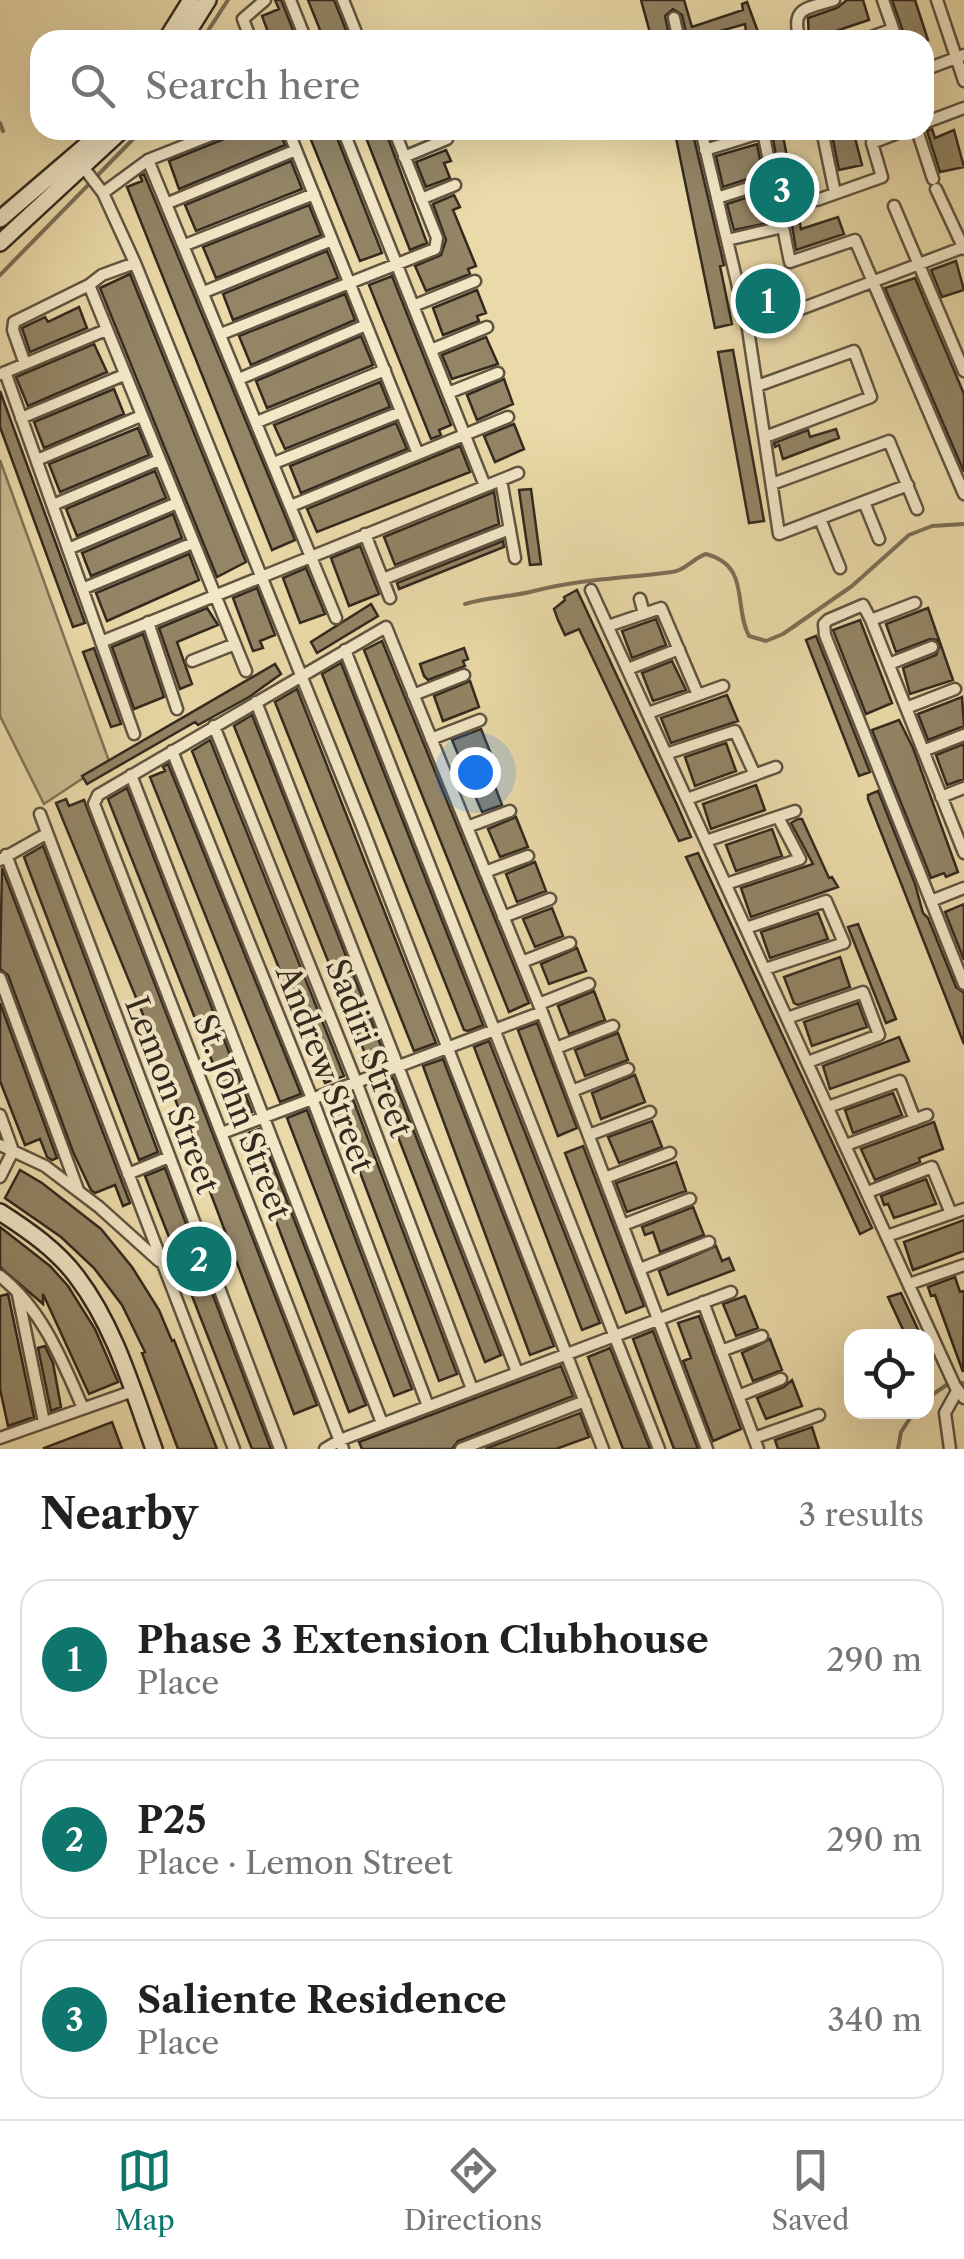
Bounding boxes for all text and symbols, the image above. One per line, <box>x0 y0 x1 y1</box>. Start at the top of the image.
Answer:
search box <box>30 30 934 140</box>
icon: search <box>65 58 120 113</box>
text: Search here <box>145 62 360 109</box>
pin: 3 <box>750 152 814 228</box>
pin: 1 <box>736 264 800 338</box>
your location <box>450 747 501 798</box>
street label: Sadiri Street <box>318 953 422 1143</box>
street label: Andrew Street <box>268 959 383 1178</box>
street label: Lemon Street <box>117 991 228 1199</box>
street label: St. John Street <box>185 1008 300 1226</box>
pin: 2 <box>166 1222 232 1296</box>
map controls <box>844 1329 934 1419</box>
button: locate <box>844 1329 934 1419</box>
text: Nearby <box>40 1488 198 1540</box>
text: 3 results <box>798 1495 924 1534</box>
text: Phase 3 Extension Clubhouse <box>137 1616 709 1663</box>
text: 1 <box>67 1640 82 1679</box>
text: 290 m <box>826 1640 922 1679</box>
text: Place <box>137 1663 219 1702</box>
text: P25 <box>137 1796 207 1843</box>
text: 2 <box>65 1820 84 1859</box>
text: 290 m <box>826 1820 922 1859</box>
text: Place · Lemon Street <box>137 1843 453 1882</box>
text: Saliente Residence <box>137 1976 507 2023</box>
text: 3 <box>65 2000 84 2039</box>
text: 340 m <box>827 2000 922 2039</box>
text: Place <box>137 2023 219 2062</box>
tab: Map <box>115 2143 175 2237</box>
tab: Directions <box>404 2143 542 2237</box>
tab: Saved <box>772 2143 849 2237</box>

